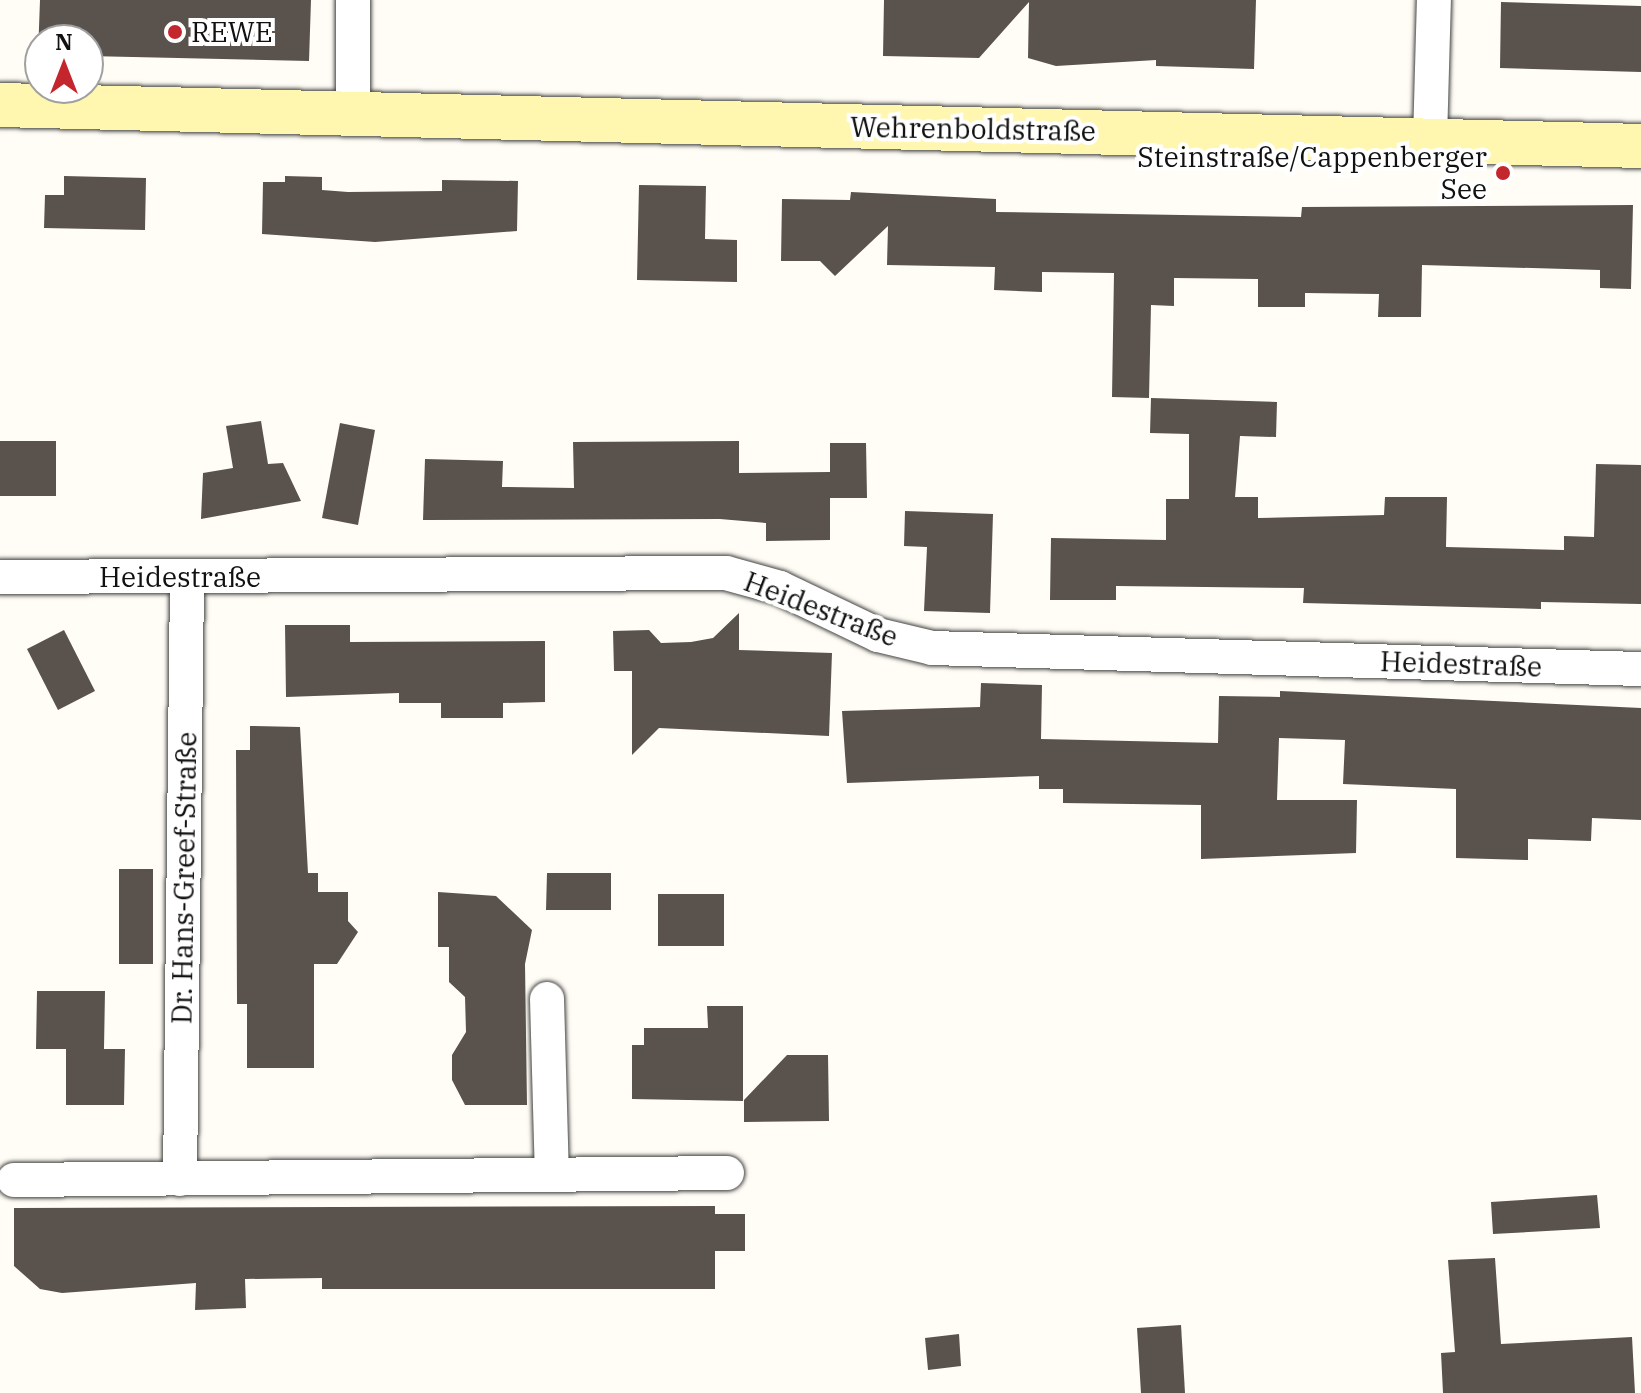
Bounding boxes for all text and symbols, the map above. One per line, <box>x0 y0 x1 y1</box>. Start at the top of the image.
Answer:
place label: REWE <box>191 15 273 49</box>
marker: REWE <box>166 23 184 41</box>
north arrow <box>24 24 104 104</box>
text: N <box>55 27 73 56</box>
street label: Wehrenboldstraße <box>850 110 1096 148</box>
place label: Steinstraße/Cappenberger See <box>1137 140 1487 206</box>
marker: Steinstraße/Cappenberger See <box>1494 164 1512 182</box>
street label: Heidestraße <box>99 560 261 594</box>
street label: Heidestraße <box>739 564 903 654</box>
street label: Heidestraße <box>1380 644 1542 684</box>
street label: Dr. Hans-Greef-Straße <box>165 731 203 1025</box>

